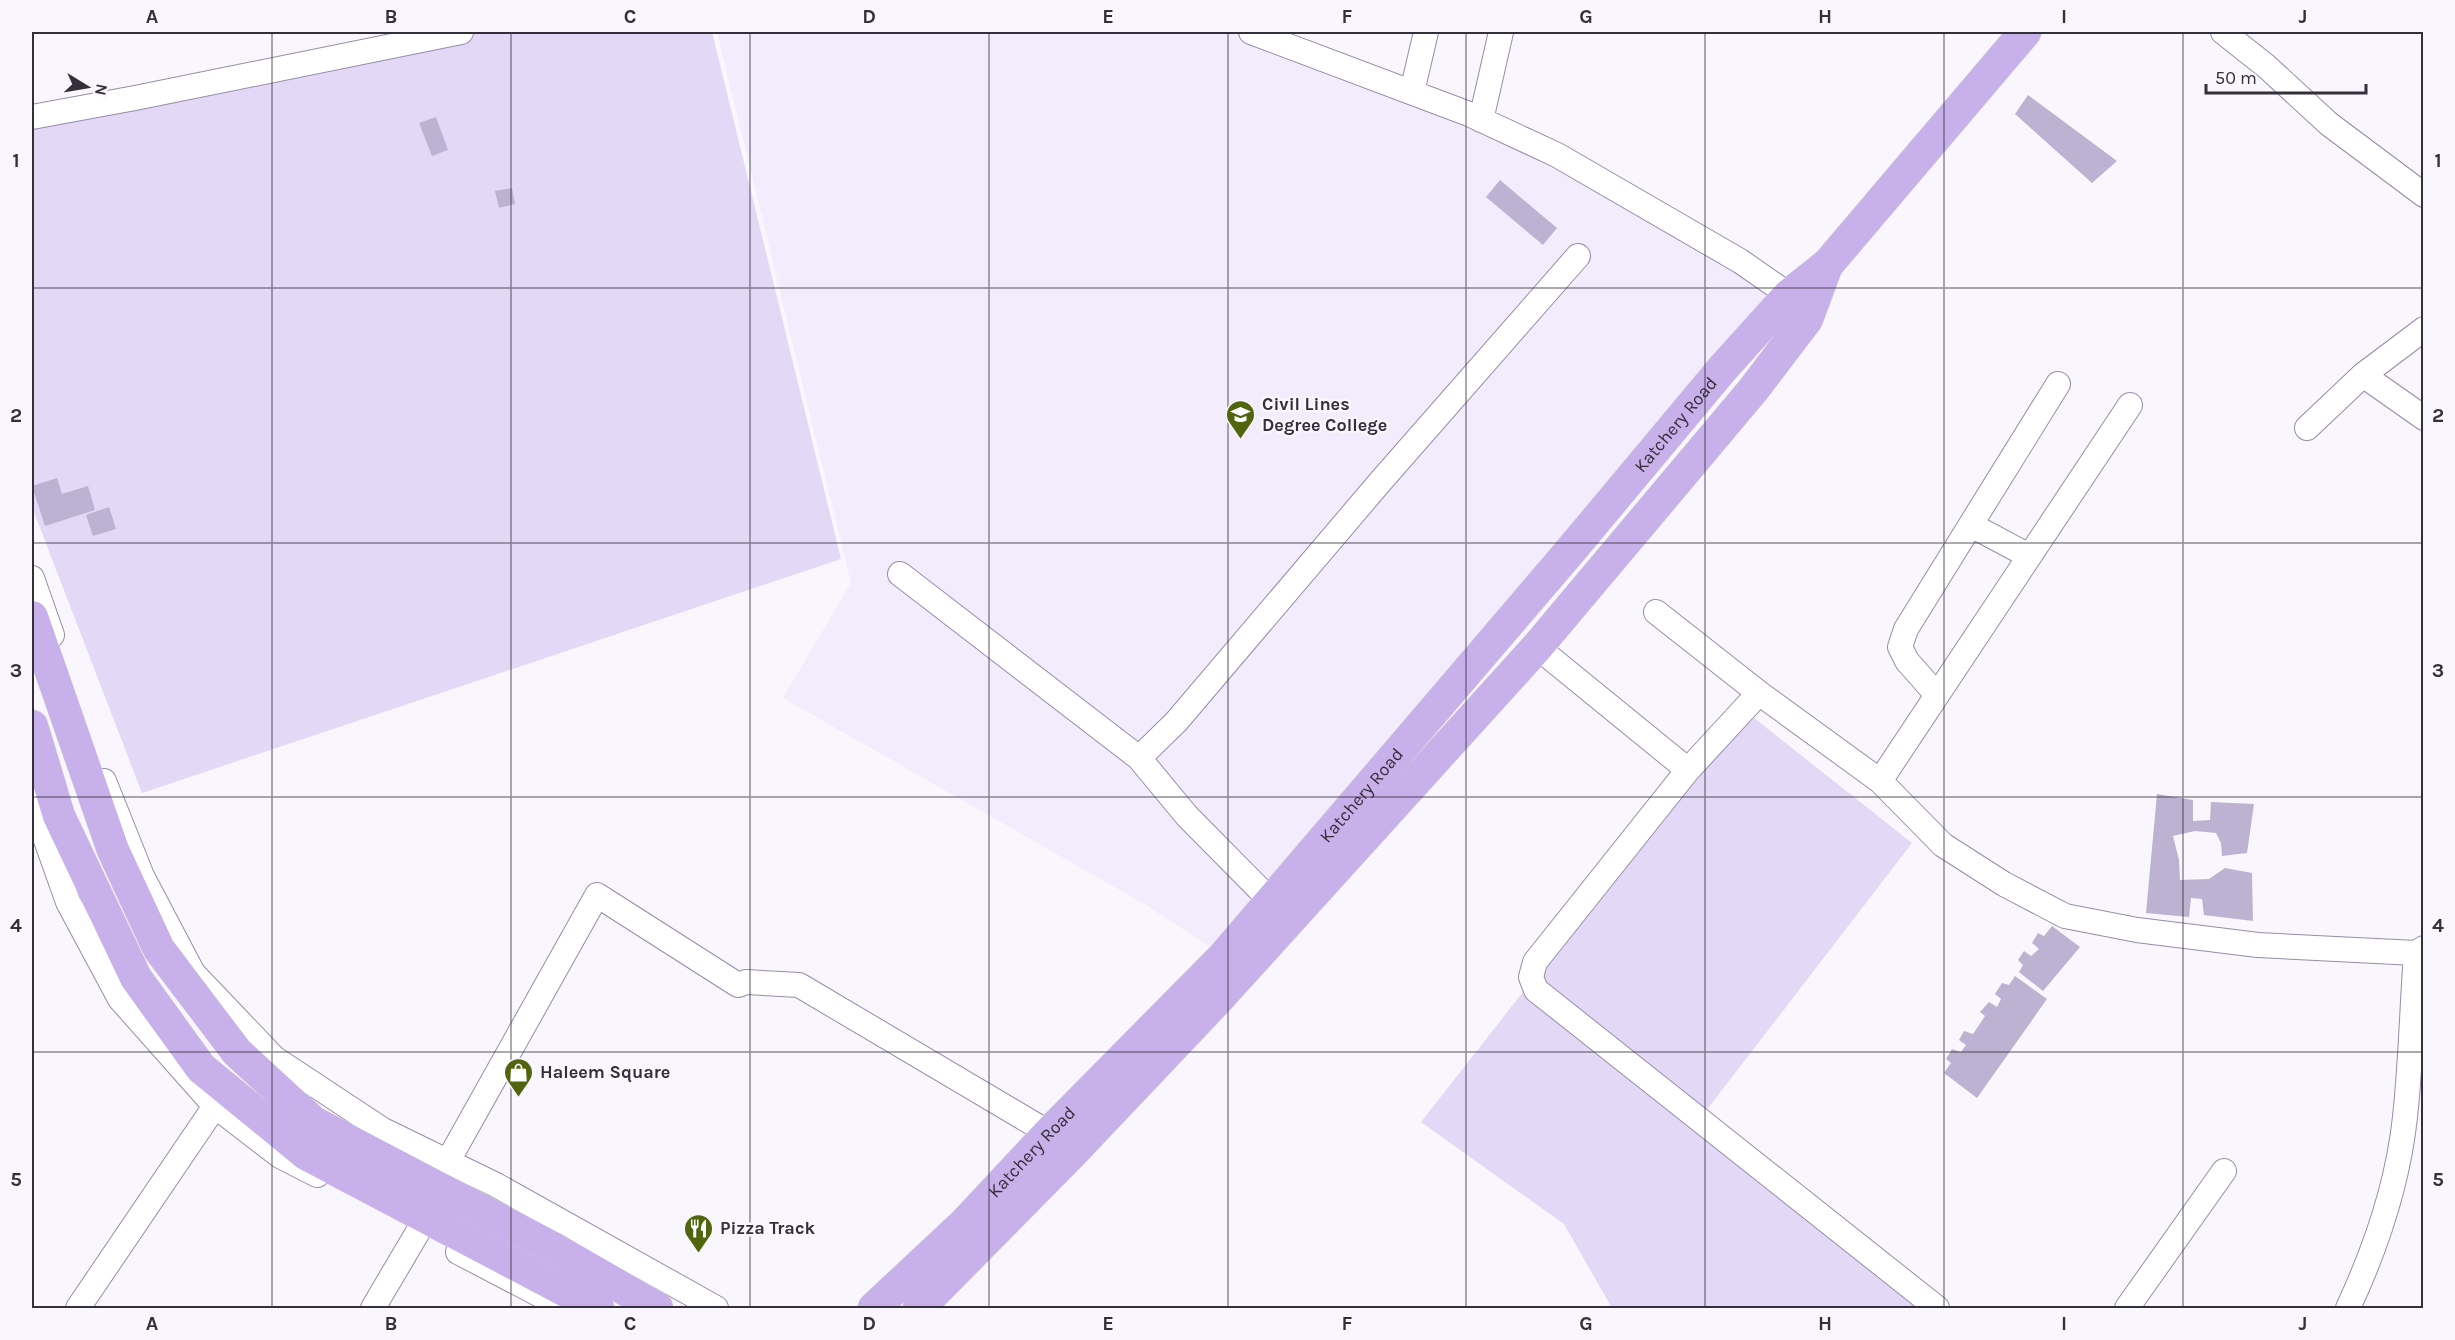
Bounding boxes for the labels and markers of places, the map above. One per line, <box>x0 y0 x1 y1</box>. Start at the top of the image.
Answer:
place label: Civil Lines Degree College <box>1262 393 1387 436</box>
school or university icon: Civil Lines Degree College <box>1225 398 1257 440</box>
shop icon: Haleem Square <box>503 1056 535 1098</box>
place label: Haleem Square <box>540 1061 670 1083</box>
restaurant icon: Pizza Track <box>683 1212 715 1254</box>
place label: Pizza Track <box>720 1217 815 1239</box>

